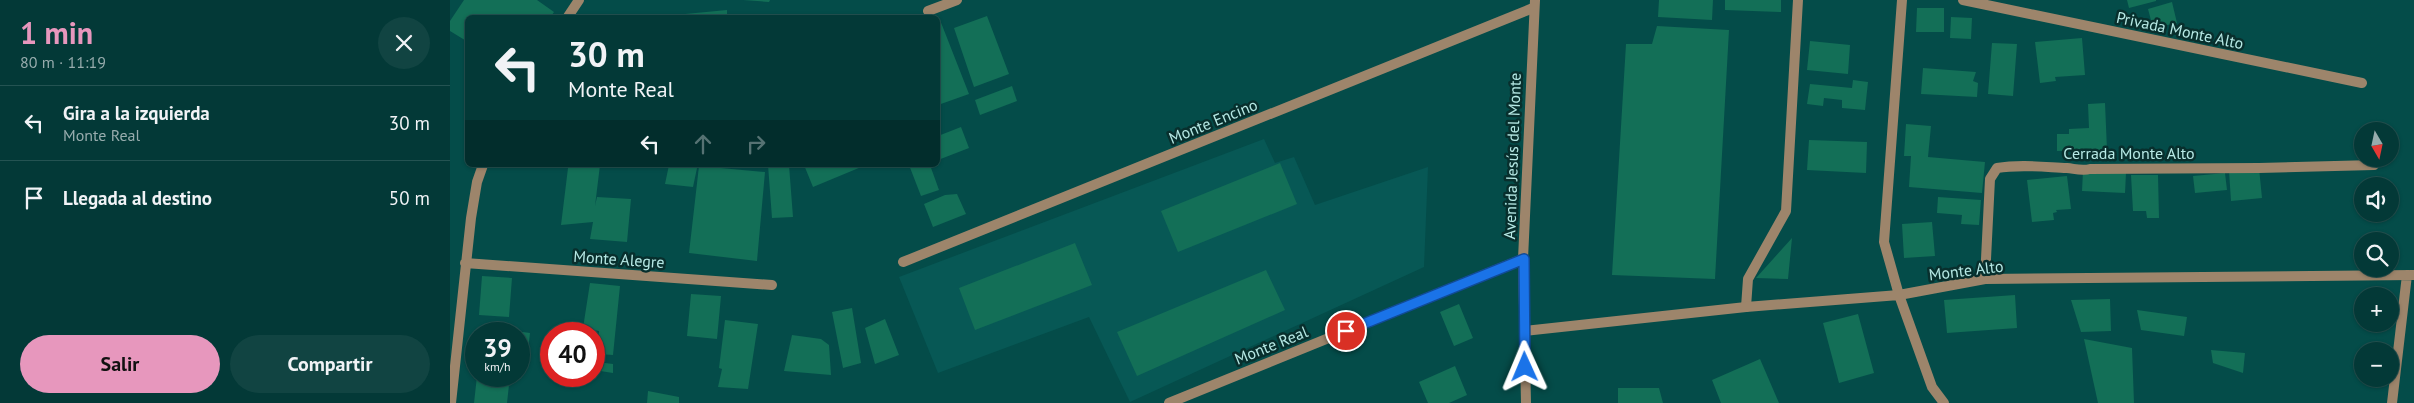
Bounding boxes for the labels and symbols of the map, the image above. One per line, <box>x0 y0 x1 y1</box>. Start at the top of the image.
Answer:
street label: Privada Monte Alto <box>2115 7 2245 53</box>
street label: Avenida Jesús del Monte <box>1499 72 1525 240</box>
street label: Monte Encino <box>1166 94 1260 148</box>
north arrow <box>2354 122 2399 168</box>
street label: Cerrada Monte Alto <box>2063 143 2195 163</box>
street label: Monte Alegre <box>573 246 665 272</box>
street label: Monte Alto <box>1928 256 2004 284</box>
pin <box>1325 310 1367 352</box>
street label: Monte Real <box>1231 321 1311 369</box>
speed limit sign: 40 <box>540 322 605 387</box>
position arrow <box>1498 340 1550 392</box>

